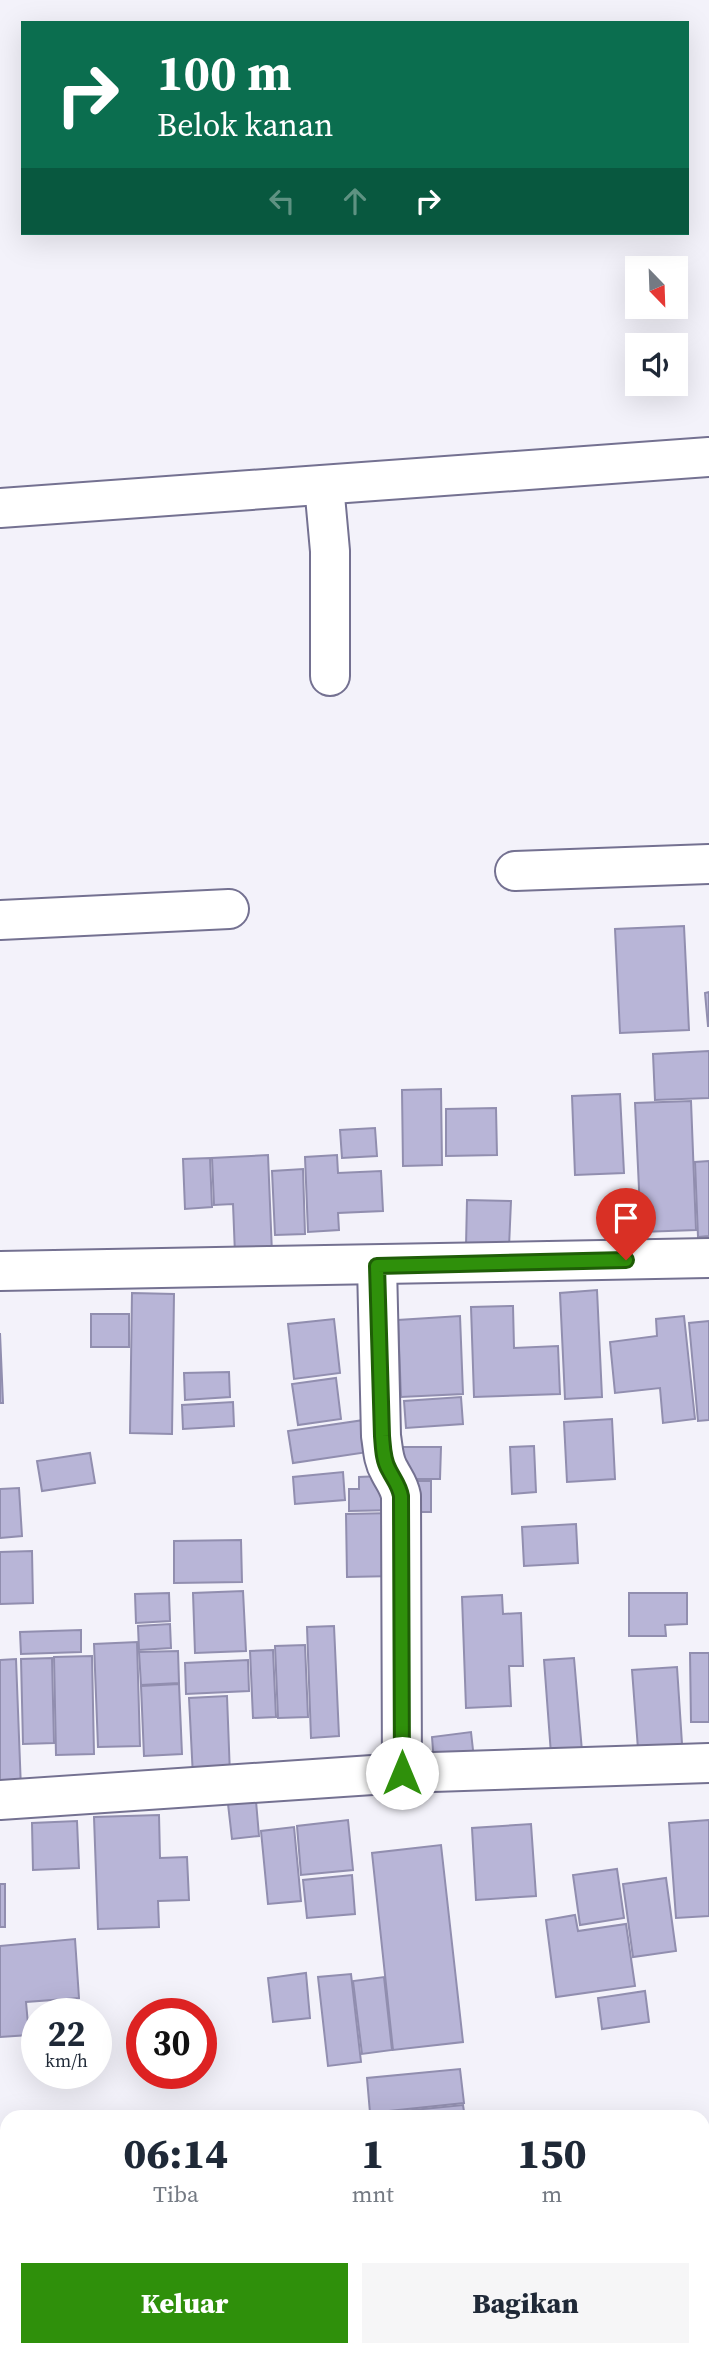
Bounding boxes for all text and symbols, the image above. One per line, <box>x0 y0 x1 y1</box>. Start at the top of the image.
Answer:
text: 100 m <box>157 39 292 106</box>
icon: right <box>42 49 133 140</box>
text: Belok kanan <box>157 103 333 147</box>
icon: left <box>263 182 301 220</box>
icon: ahead <box>336 182 374 220</box>
icon: right <box>409 182 447 220</box>
north arrow <box>625 256 688 318</box>
map controls <box>625 256 688 396</box>
button: sound <box>625 333 688 396</box>
pin <box>596 1188 656 1260</box>
icon: arrive <box>607 1199 645 1237</box>
position arrow <box>365 1736 439 1810</box>
speed limit sign: 30 <box>126 1998 217 2089</box>
text: 22 <box>48 2010 85 2058</box>
text: km/h <box>45 2048 88 2073</box>
text: 06:14 <box>123 2124 229 2182</box>
text: 1 <box>361 2124 384 2182</box>
text: 150 <box>517 2124 587 2182</box>
text: Tiba <box>153 2178 199 2210</box>
text: mnt <box>352 2178 394 2210</box>
text: m <box>542 2178 562 2210</box>
button: Keluar <box>21 2263 348 2343</box>
button: Bagikan <box>362 2263 689 2343</box>

